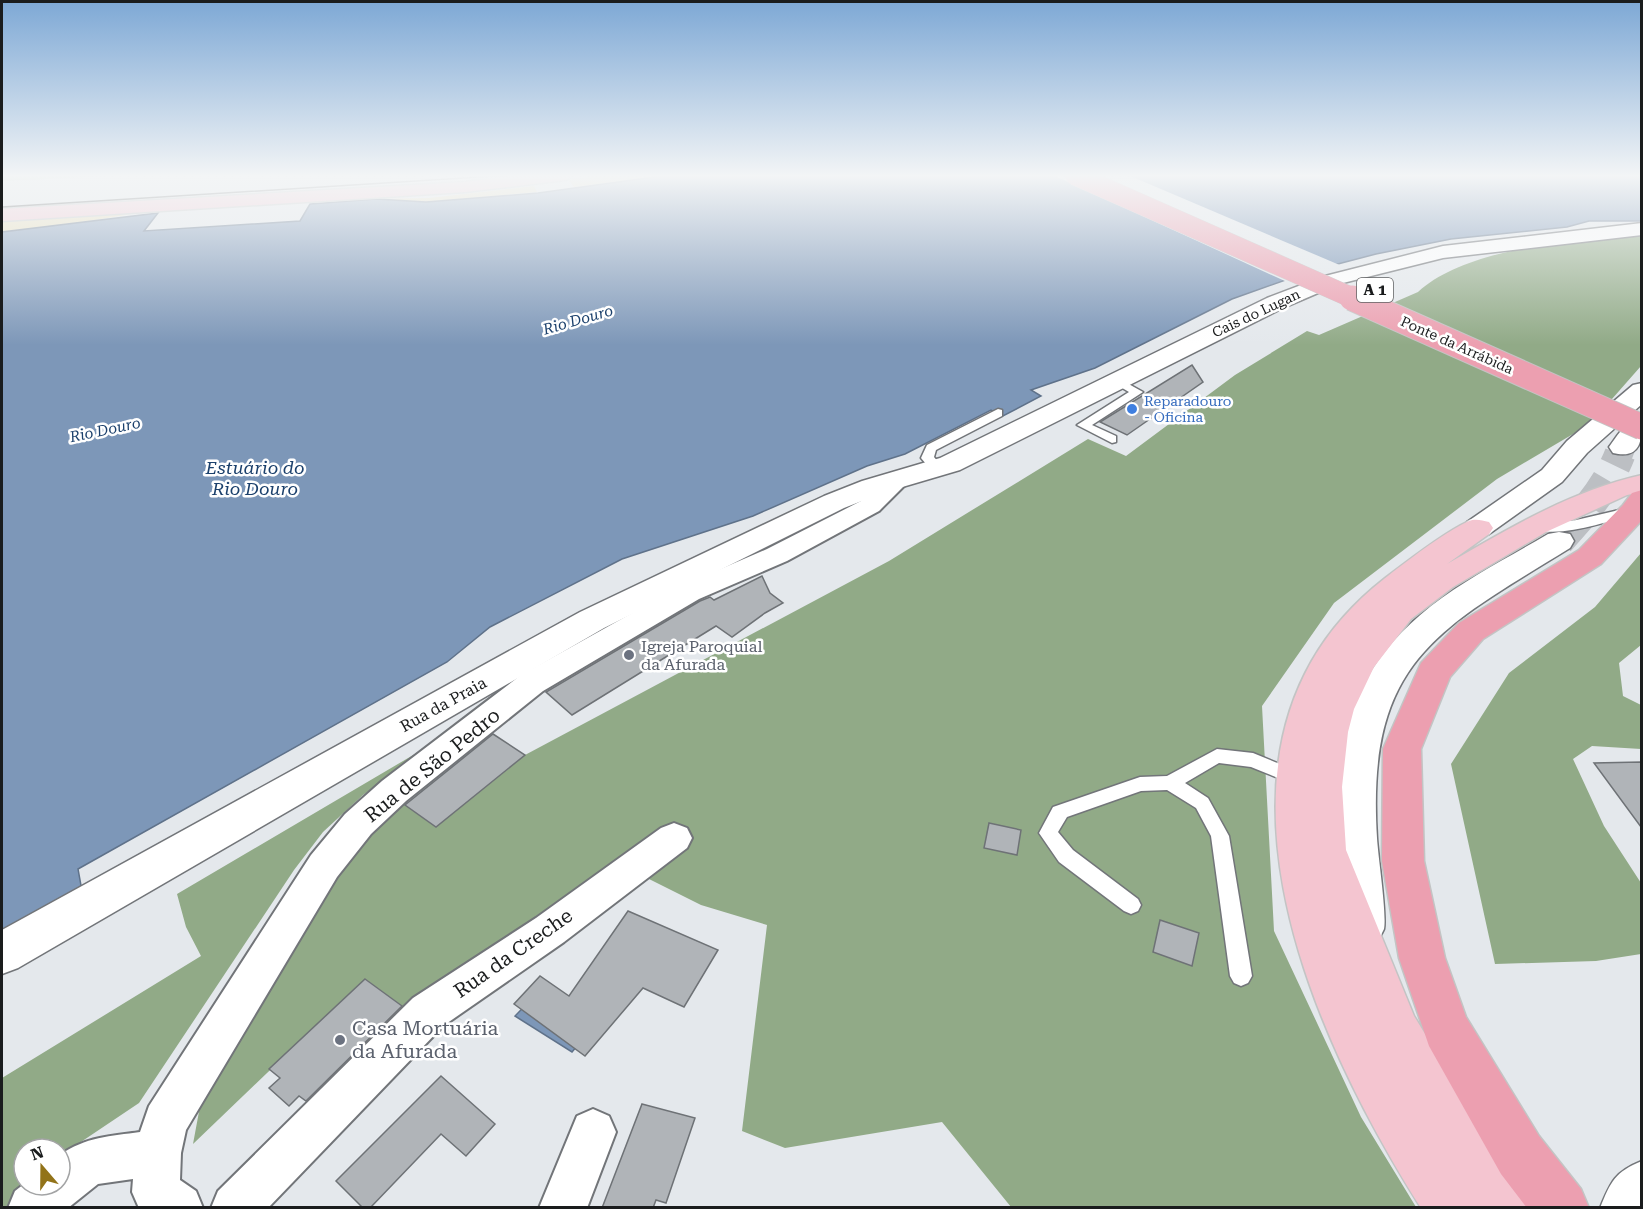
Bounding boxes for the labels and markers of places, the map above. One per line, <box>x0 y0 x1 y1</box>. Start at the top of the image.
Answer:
place label: Reparadouro - Oficina <box>1144 393 1231 425</box>
marker: Reparadouro - Oficina <box>1125 402 1139 416</box>
place label: Igreja Paroquial da Afurada <box>641 637 762 674</box>
marker: Igreja Paroquial da Afurada <box>622 648 636 662</box>
place label: Casa Mortuária da Afurada <box>352 1016 499 1063</box>
marker: Casa Mortuária da Afurada <box>333 1033 347 1047</box>

